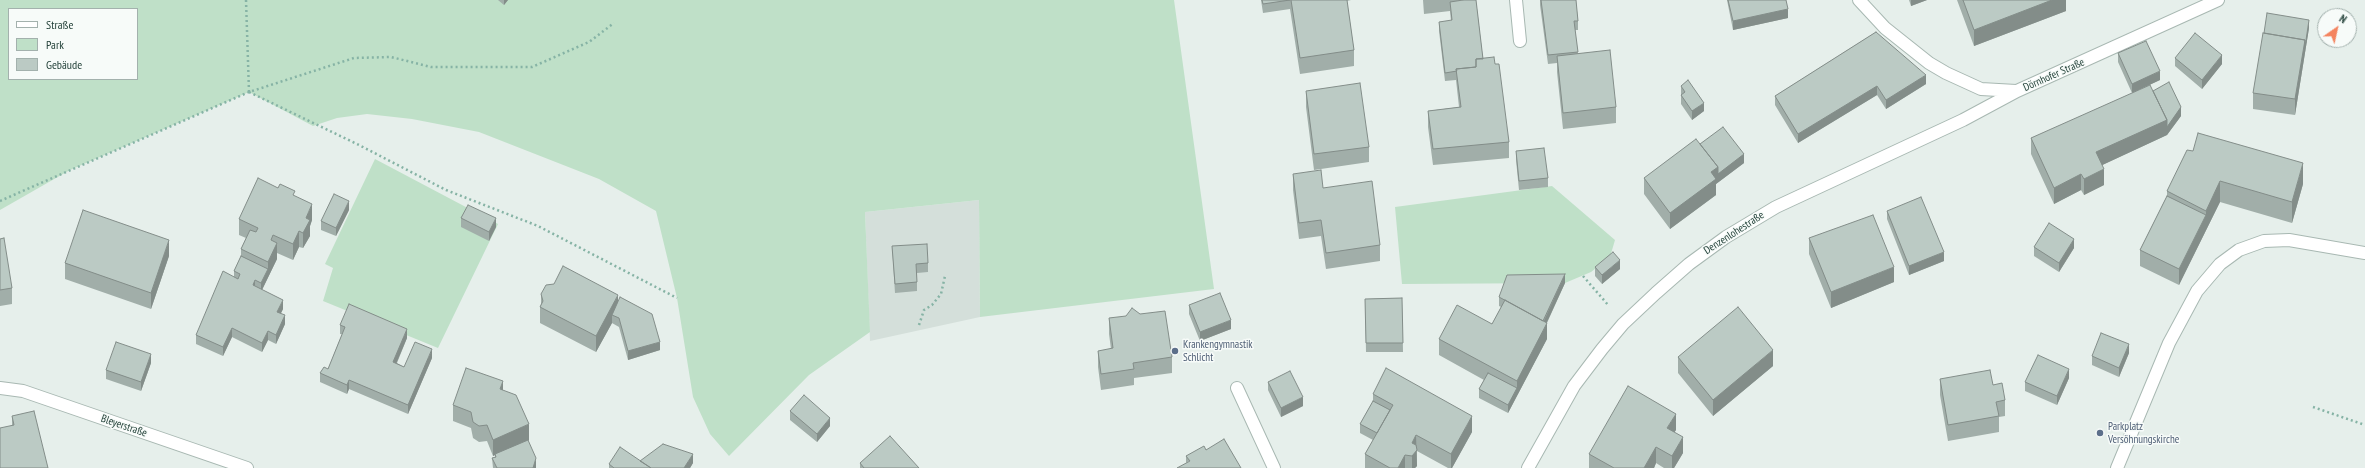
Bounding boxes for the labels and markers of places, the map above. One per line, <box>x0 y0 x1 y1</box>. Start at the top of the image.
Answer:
place label: Krankengymnastik Schlicht <box>1183 338 1253 364</box>
marker: Krankengymnastik Schlicht <box>1170 346 1180 356</box>
place label: Parkplatz Versöhnungskirche <box>2108 420 2179 446</box>
marker: Parkplatz Versöhnungskirche <box>2095 428 2105 438</box>

